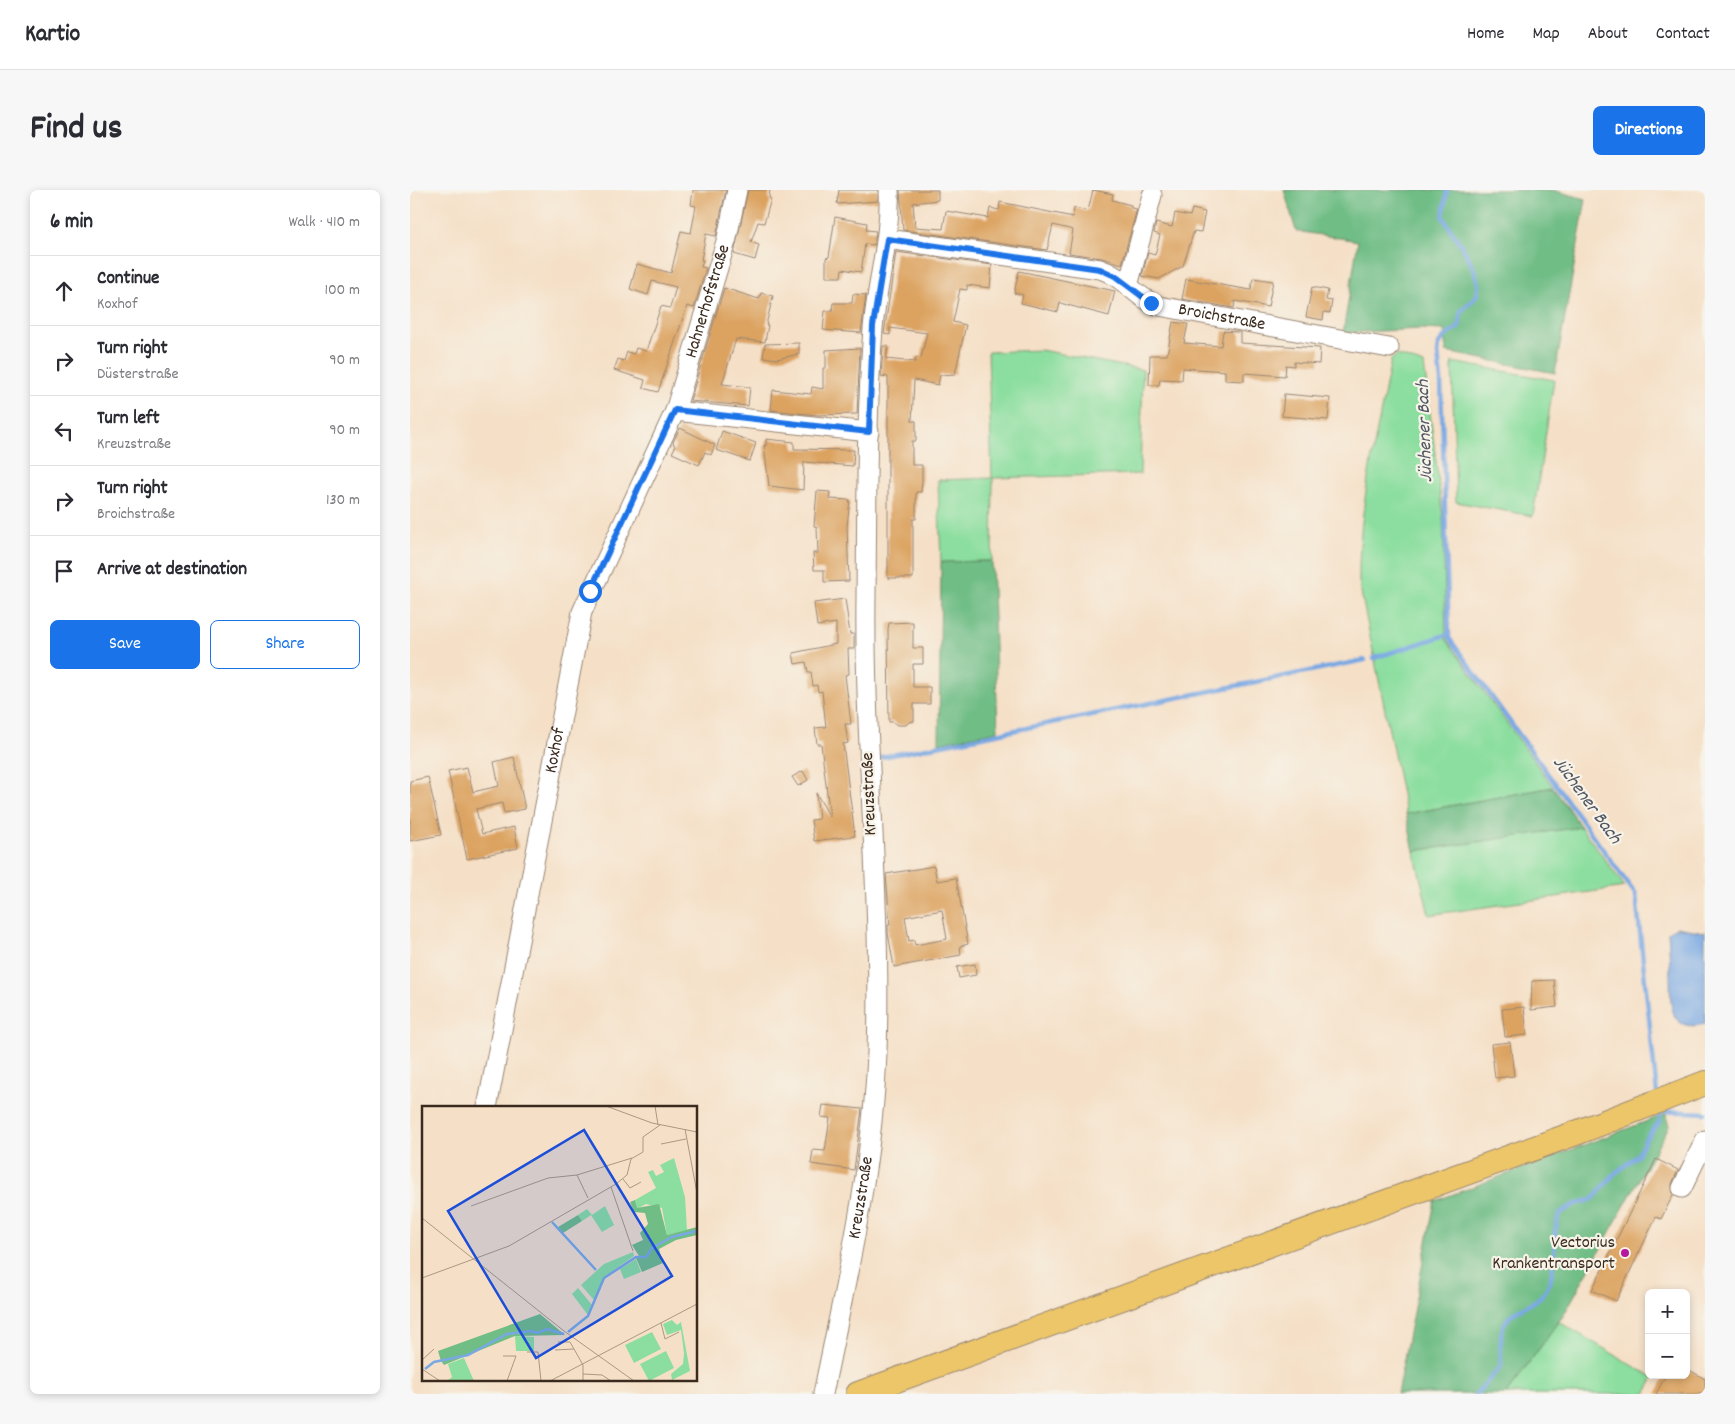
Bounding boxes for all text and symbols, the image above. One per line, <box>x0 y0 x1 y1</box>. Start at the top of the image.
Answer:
text: Kartio <box>25 18 80 52</box>
text: Home <box>1467 22 1504 47</box>
text: Map <box>1532 22 1560 47</box>
text: About <box>1588 22 1628 47</box>
text: Contact <box>1656 22 1710 47</box>
text: Find us <box>30 105 122 155</box>
button: Directions <box>1593 106 1705 155</box>
text: 6 min <box>50 208 93 238</box>
text: Walk · 410 m <box>288 211 360 234</box>
street label: Hahnerhofstraße <box>679 241 737 361</box>
text: Continue <box>97 266 159 293</box>
icon: ahead <box>50 277 78 305</box>
text: 100 m <box>324 279 360 302</box>
route end <box>1140 292 1163 315</box>
text: Koxhof <box>97 293 138 316</box>
street label: Broichstraße <box>1176 297 1267 338</box>
text: Turn right <box>97 336 168 363</box>
icon: right <box>50 347 78 375</box>
text: 90 m <box>329 349 360 372</box>
text: Düsterstraße <box>97 363 179 386</box>
water label: Jüchener Bach <box>1411 378 1441 483</box>
text: Turn left <box>97 406 160 433</box>
icon: left <box>50 417 78 445</box>
text: 90 m <box>329 419 360 442</box>
text: Kreuzstraße <box>97 433 171 456</box>
text: Turn right <box>97 476 168 503</box>
icon: right <box>50 487 78 515</box>
text: 130 m <box>326 489 360 512</box>
text: Broichstraße <box>97 503 175 526</box>
icon: arrive <box>50 557 78 585</box>
text: Arrive at destination <box>97 557 247 584</box>
route start <box>579 580 602 603</box>
button: Save <box>50 620 200 669</box>
button: Share <box>210 620 360 669</box>
street label: Koxhof <box>539 725 572 775</box>
street label: Kreuzstraße <box>856 752 884 836</box>
water label: Jüchener Bach <box>1545 752 1628 851</box>
inset map <box>422 1106 698 1382</box>
street label: Kreuzstraße <box>842 1155 880 1241</box>
place label: Vectorius Krankentransport <box>1492 1231 1615 1277</box>
marker: Vectorius Krankentransport <box>1619 1247 1631 1259</box>
map controls <box>1645 1289 1690 1379</box>
button: + <box>1645 1289 1690 1334</box>
button: − <box>1645 1334 1690 1379</box>

